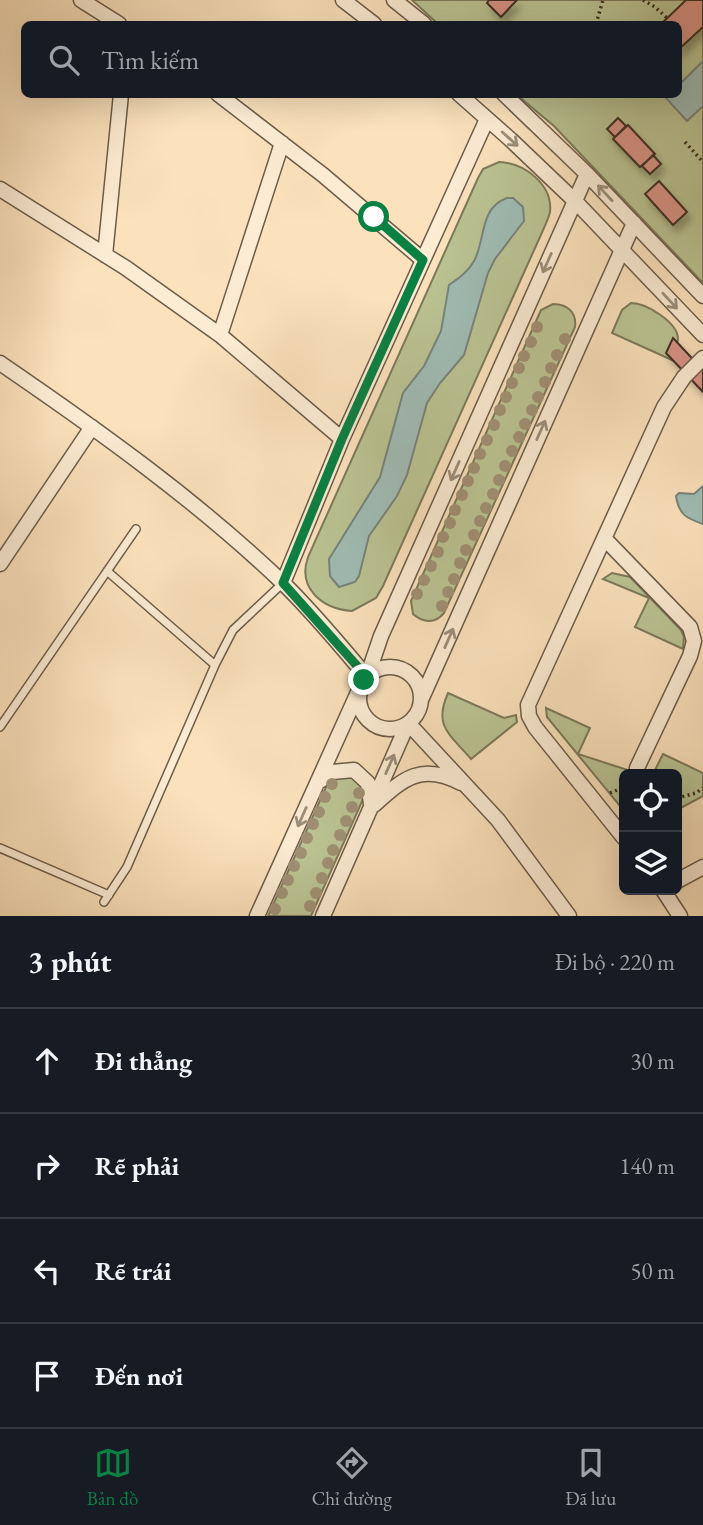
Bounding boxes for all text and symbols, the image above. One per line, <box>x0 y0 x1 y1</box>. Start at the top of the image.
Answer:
search box <box>21 21 682 98</box>
icon: search <box>45 41 83 79</box>
text: Tìm kiếm <box>101 43 199 77</box>
one-way arrow <box>501 131 519 147</box>
one-way arrow <box>597 185 614 202</box>
route start <box>358 201 389 232</box>
one-way arrow <box>540 252 553 273</box>
one-way arrow <box>662 292 679 309</box>
one-way arrow <box>535 420 548 441</box>
one-way arrow <box>448 459 461 481</box>
one-way arrow <box>443 627 456 649</box>
route end <box>348 664 379 695</box>
one-way arrow <box>385 754 398 775</box>
map controls <box>619 769 682 895</box>
button: locate <box>619 769 682 832</box>
one-way arrow <box>295 806 308 827</box>
button: layers <box>619 832 682 895</box>
text: 3 phút <box>28 942 112 981</box>
text: Đi bộ · 220 m <box>555 947 675 977</box>
icon: ahead <box>28 1042 66 1080</box>
text: Đi thẳng <box>95 1044 192 1078</box>
text: 30 m <box>630 1046 675 1076</box>
icon: right <box>28 1147 66 1185</box>
text: Rẽ phải <box>95 1149 179 1183</box>
text: 140 m <box>619 1151 675 1181</box>
icon: left <box>28 1252 66 1290</box>
text: Rẽ trái <box>95 1254 171 1288</box>
text: 50 m <box>630 1256 675 1286</box>
icon: arrive <box>28 1357 66 1395</box>
text: Đến nơi <box>95 1359 183 1393</box>
tab: Bản đồ <box>87 1444 138 1511</box>
tab: Chỉ đường <box>312 1444 392 1511</box>
tab: Đã lưu <box>565 1444 616 1511</box>

